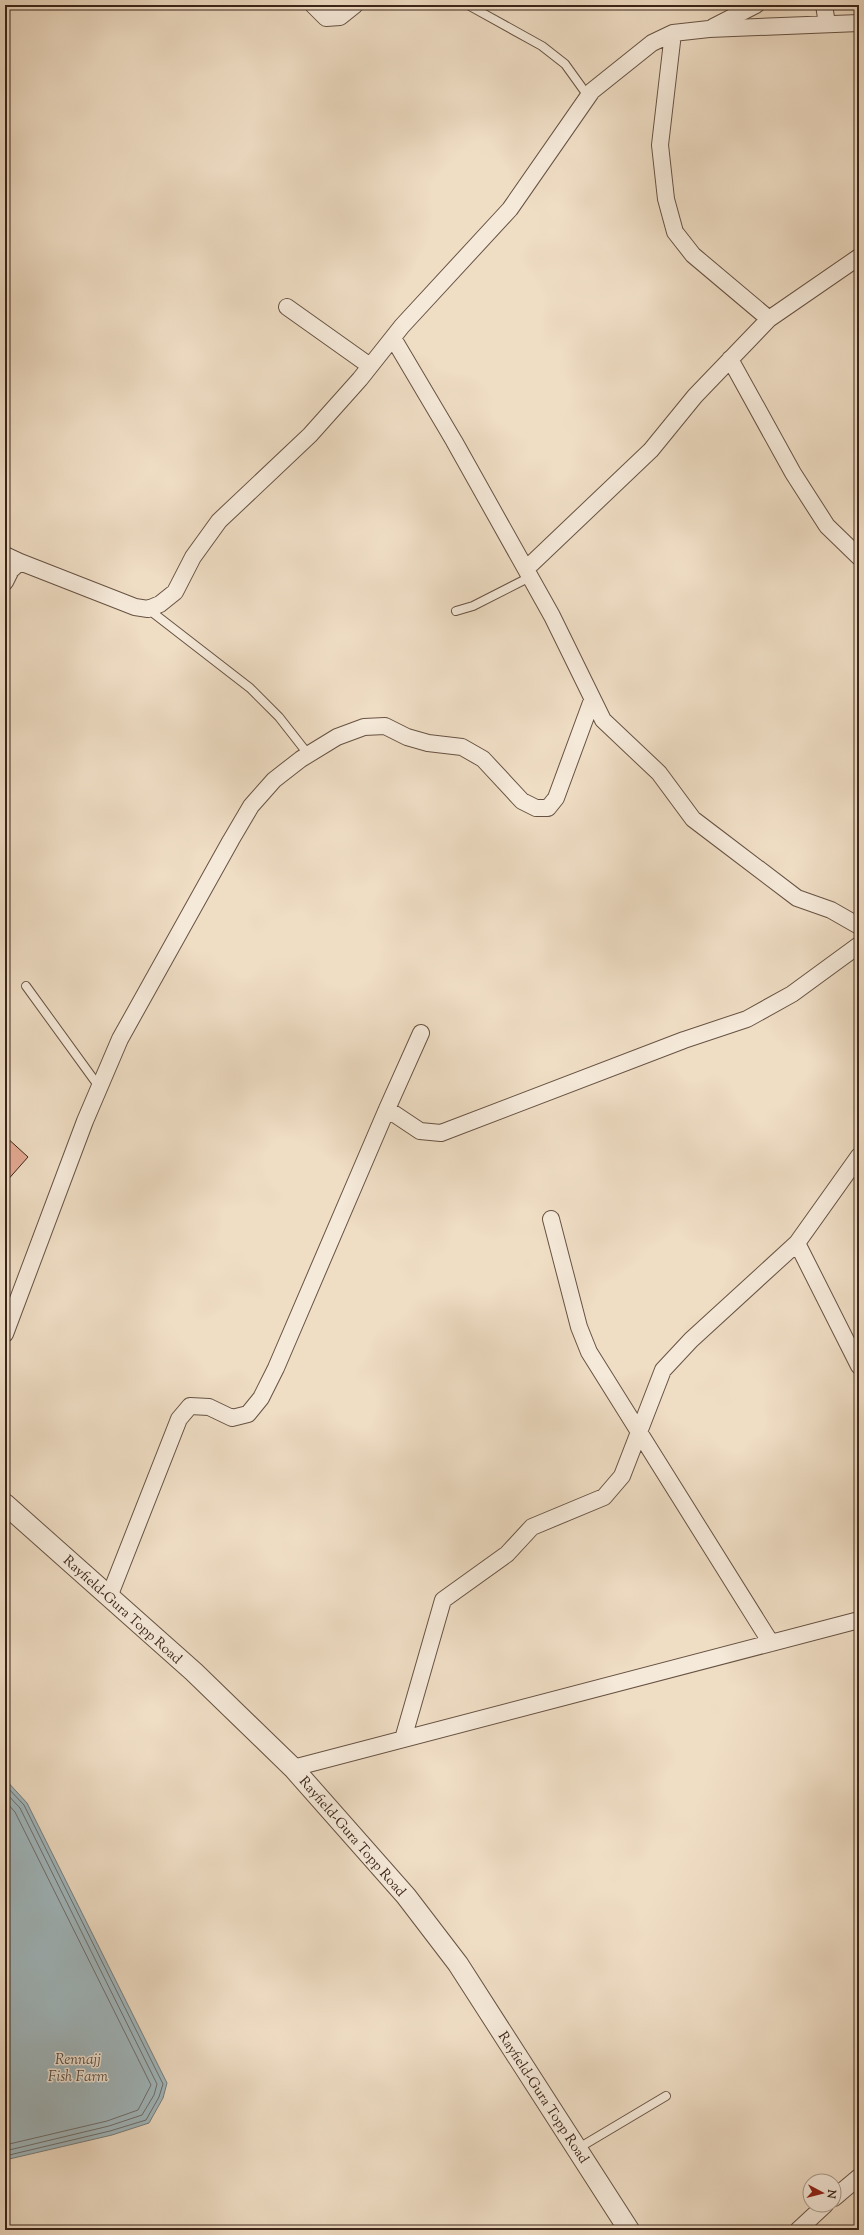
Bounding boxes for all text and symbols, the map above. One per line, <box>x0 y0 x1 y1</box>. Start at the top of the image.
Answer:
street label: Rayfield-Gura Topp Road <box>58 1552 186 1669</box>
street label: Rayfield-Gura Topp Road <box>293 1773 410 1902</box>
street label: Rayfield-Gura Topp Road <box>492 2028 593 2168</box>
water label: Rennajj Fish Farm <box>48 2050 109 2088</box>
north arrow <box>802 2173 842 2213</box>
text: N <box>822 2188 840 2200</box>

